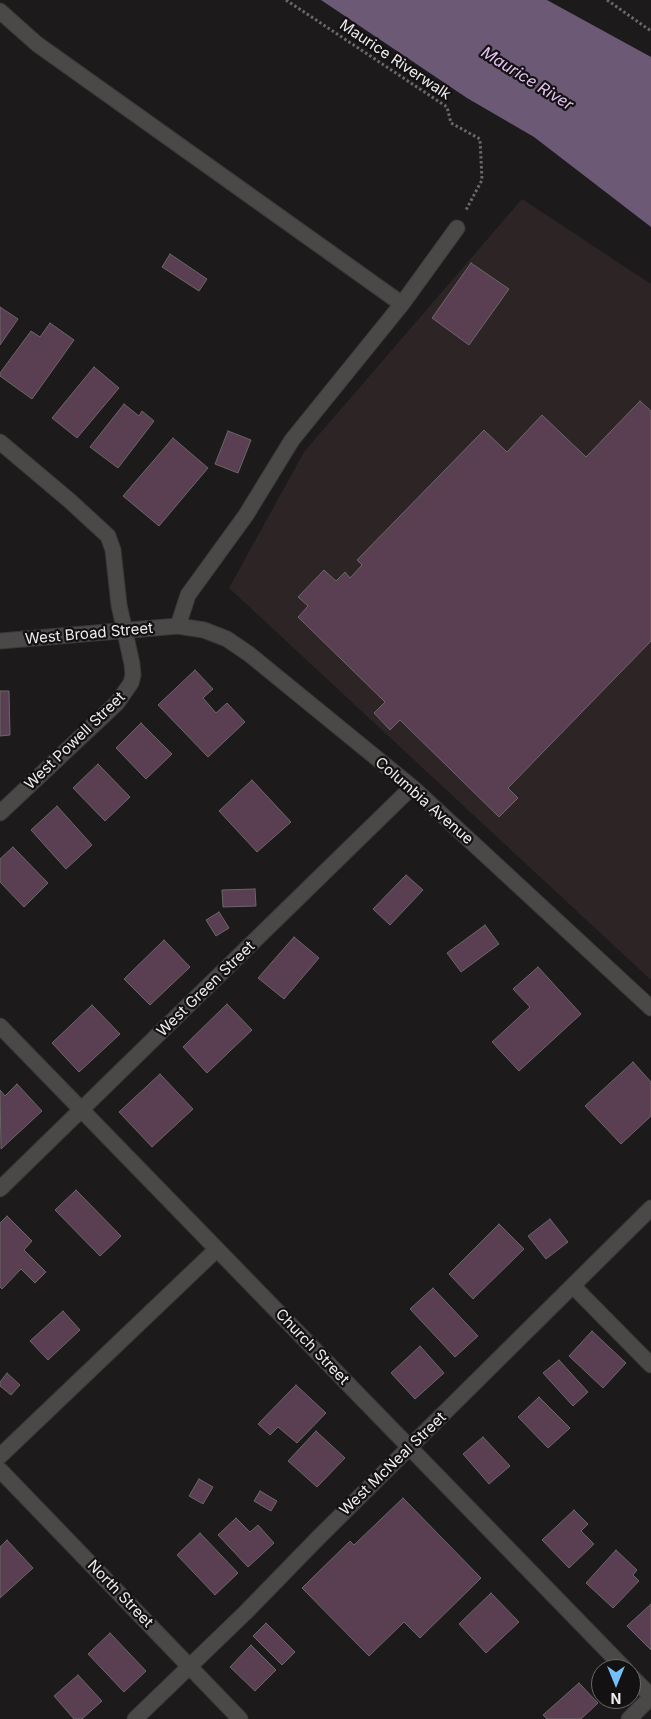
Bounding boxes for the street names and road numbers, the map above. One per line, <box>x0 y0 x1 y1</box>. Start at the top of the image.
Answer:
street label: Maurice Riverwalk <box>336 16 454 104</box>
street label: West Broad Street <box>24 619 154 649</box>
street label: West Powell Street <box>21 688 129 794</box>
street label: Columbia Avenue <box>371 754 477 848</box>
street label: West Green Street <box>153 938 259 1040</box>
street label: Church Street <box>271 1305 353 1389</box>
street label: West McNeal Street <box>336 1409 450 1519</box>
street label: North Street <box>83 1557 157 1631</box>

